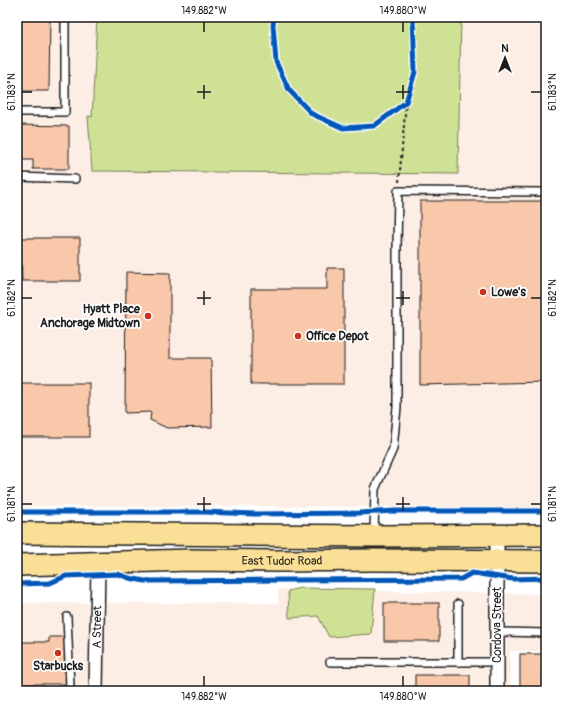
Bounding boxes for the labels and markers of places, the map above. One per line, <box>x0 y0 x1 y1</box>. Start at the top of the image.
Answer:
place label: Lowe's <box>491 285 526 300</box>
marker: Lowe's <box>478 287 488 297</box>
place label: Hyatt Place Anchorage Midtown <box>40 302 141 331</box>
marker: Hyatt Place Anchorage Midtown <box>143 311 153 321</box>
place label: Office Depot <box>306 329 370 344</box>
marker: Office Depot <box>293 331 303 341</box>
marker: Starbucks <box>53 648 63 658</box>
place label: Starbucks <box>33 659 84 674</box>

